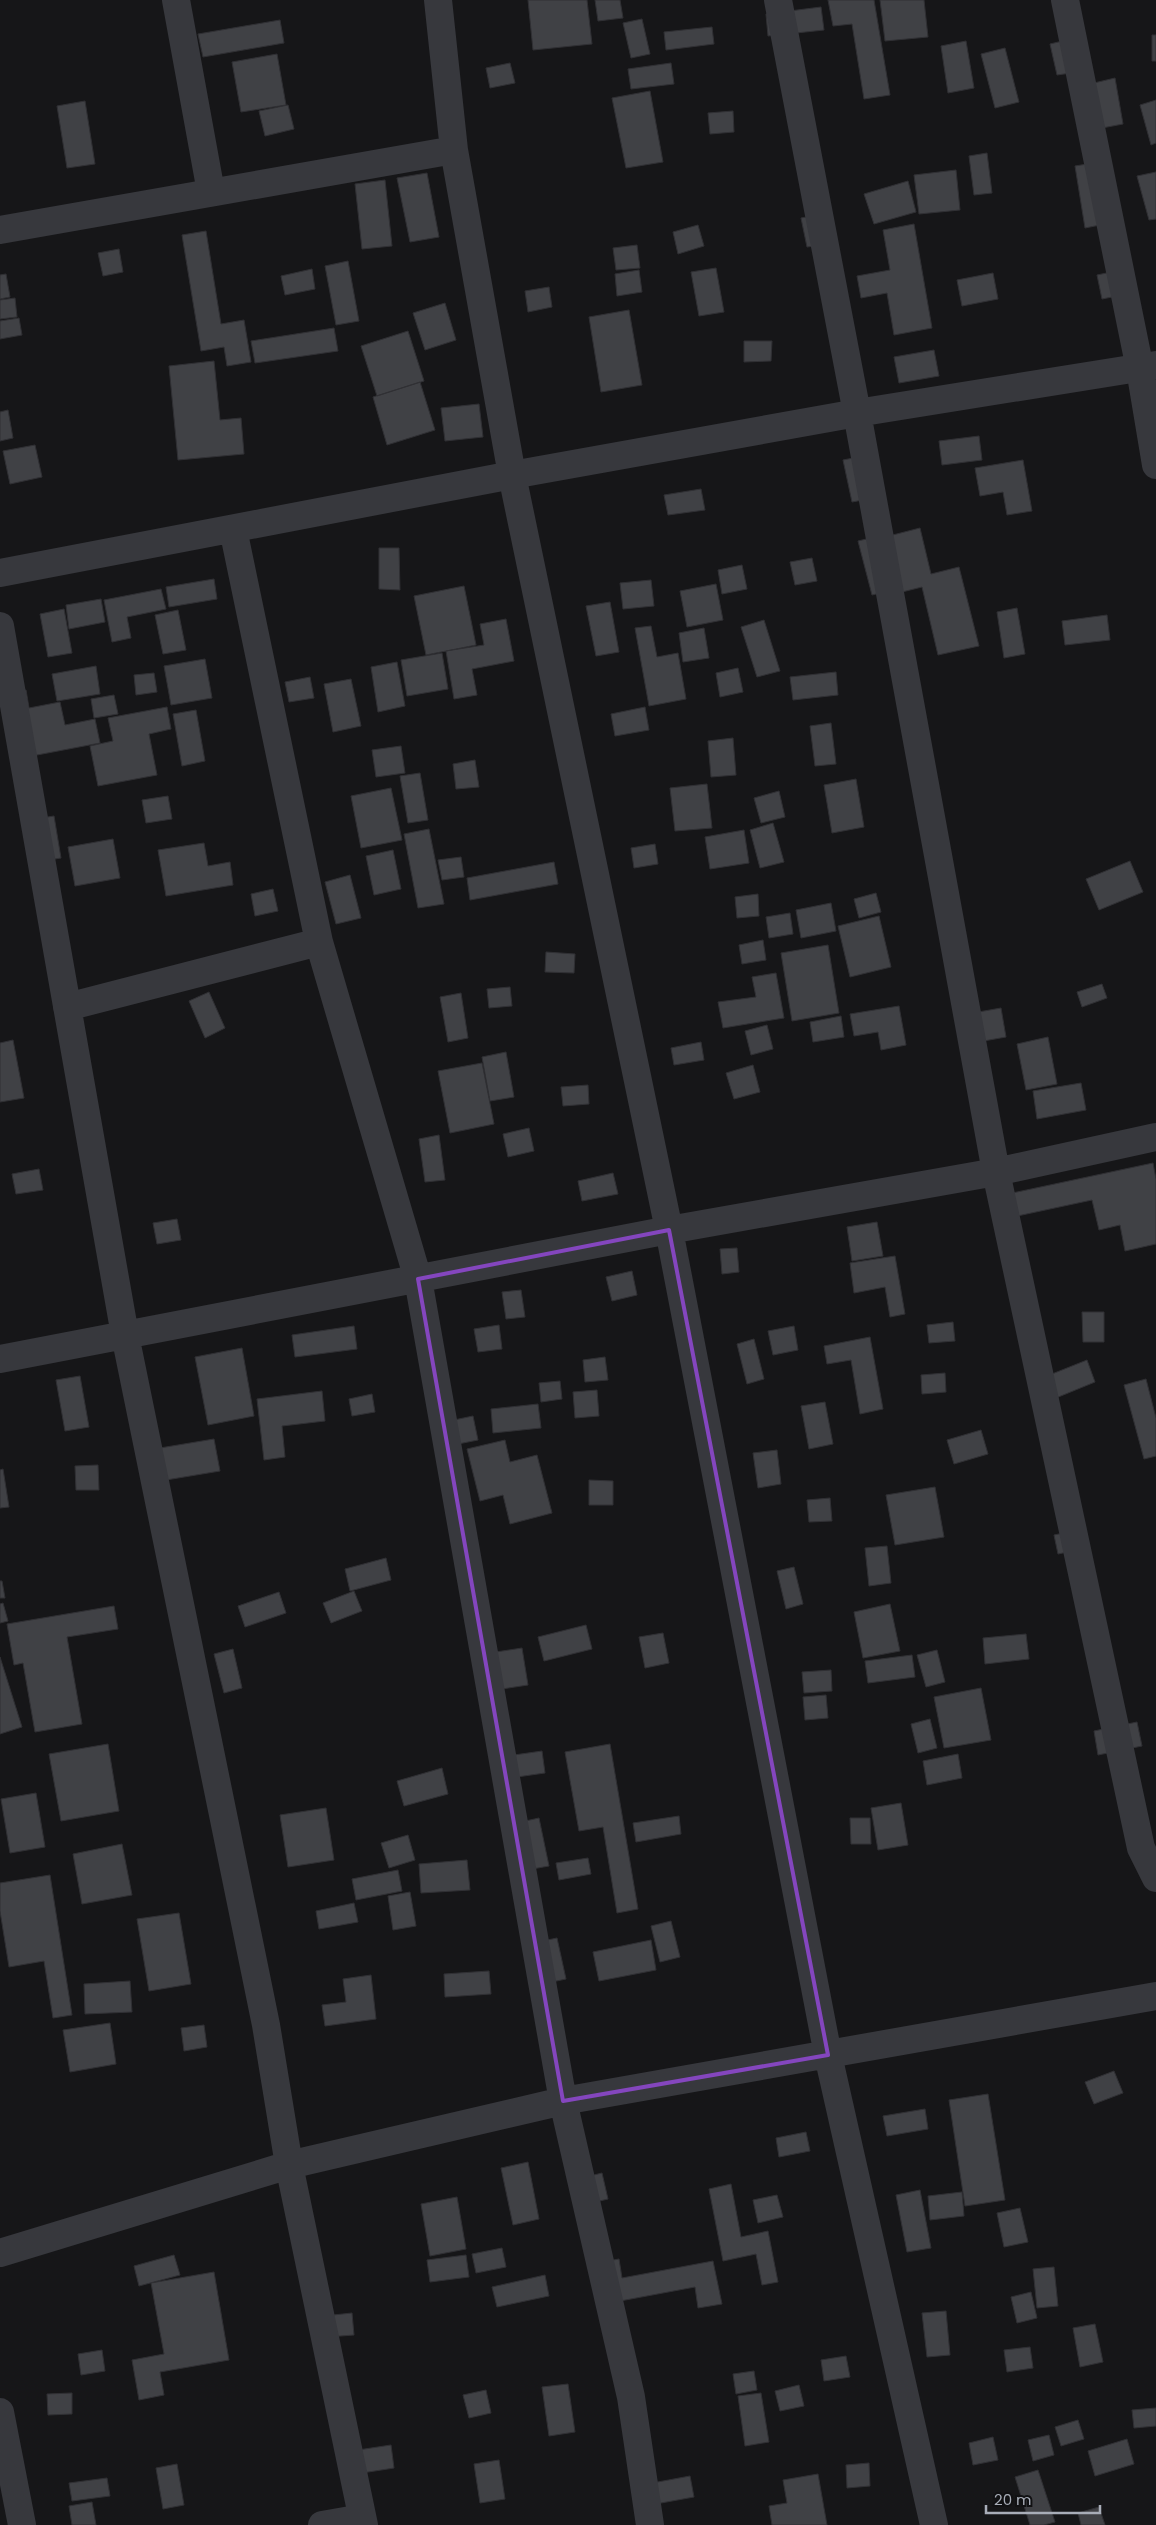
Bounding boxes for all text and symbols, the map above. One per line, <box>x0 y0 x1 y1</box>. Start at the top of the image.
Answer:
scale bar <box>986 2482 1100 2514</box>
text: 20 m <box>994 2489 1032 2510</box>

